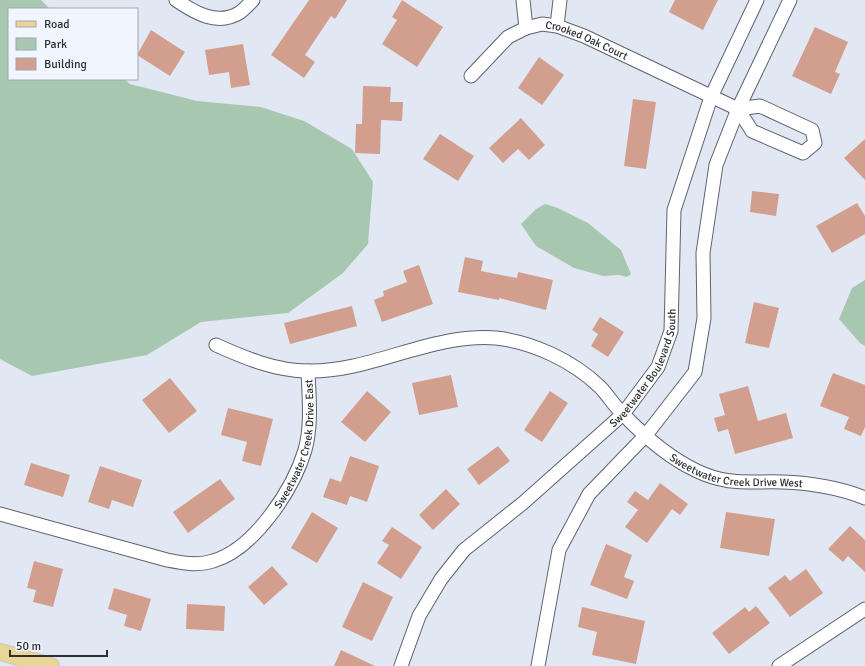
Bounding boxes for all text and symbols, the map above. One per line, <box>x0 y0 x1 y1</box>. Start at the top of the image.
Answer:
legend <box>8 8 138 80</box>
text: Road <box>44 17 70 32</box>
street label: Crooked Oak Court <box>545 19 630 63</box>
text: Park <box>44 37 67 52</box>
text: Building <box>44 57 87 72</box>
street label: Sweetwater Boulevard South <box>607 309 679 430</box>
street label: Sweetwater Creek Drive East <box>272 379 317 511</box>
street label: Sweetwater Creek Drive West <box>667 451 803 490</box>
scale bar <box>10 632 107 658</box>
text: 50 m <box>16 639 41 654</box>

